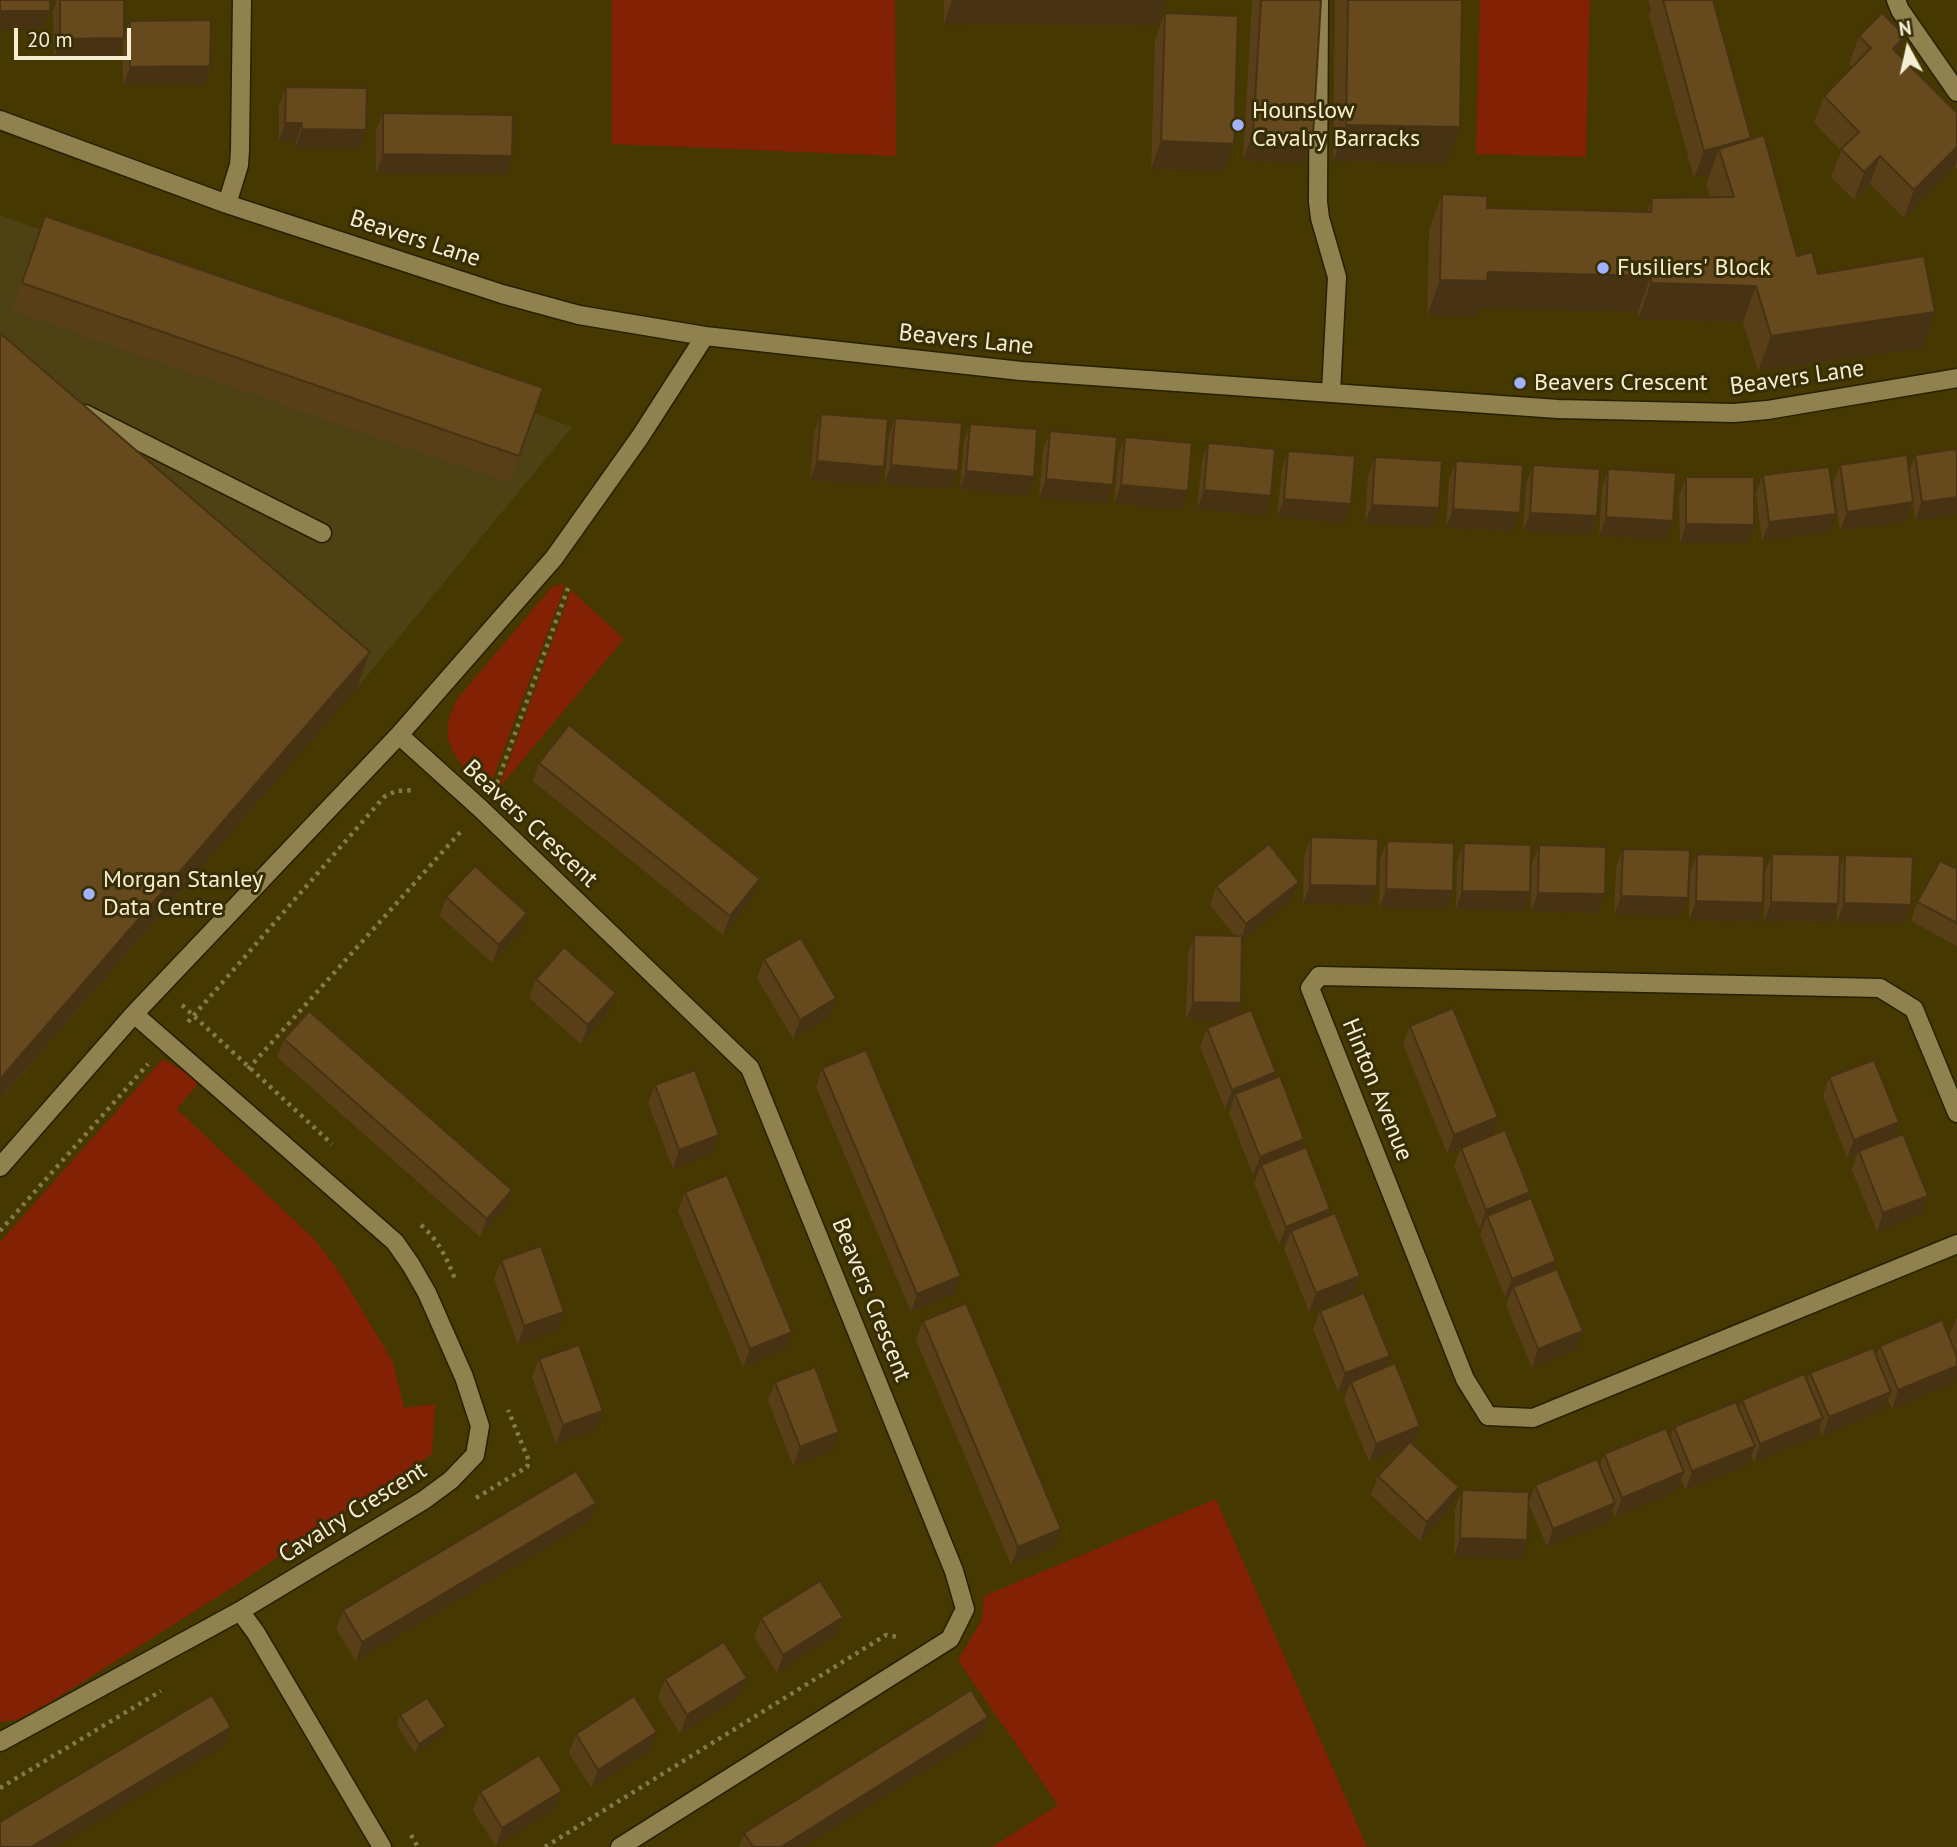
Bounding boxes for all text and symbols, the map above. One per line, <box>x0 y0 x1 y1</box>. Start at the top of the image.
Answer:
scale bar <box>18 14 135 58</box>
north arrow <box>1873 14 1943 84</box>
text: N <box>1897 15 1913 41</box>
text: 20 m <box>27 26 73 53</box>
place label: Hounslow Cavalry Barracks <box>1252 97 1420 153</box>
marker: Hounslow Cavalry Barracks <box>1230 117 1246 133</box>
street label: Beavers Lane <box>346 204 484 274</box>
place label: Fusiliers' Block <box>1617 254 1771 282</box>
marker: Fusiliers' Block <box>1595 260 1611 276</box>
street label: Beavers Lane <box>897 319 1035 361</box>
street label: Beavers Lane <box>1728 354 1866 402</box>
place label: Beavers Crescent <box>1534 369 1708 397</box>
marker: Beavers Crescent <box>1512 375 1528 391</box>
street label: Beavers Crescent <box>457 754 603 894</box>
place label: Morgan Stanley Data Centre <box>103 866 263 922</box>
marker: Morgan Stanley Data Centre <box>81 886 97 902</box>
street label: Hinton Avenue <box>1335 1015 1419 1165</box>
street label: Beavers Crescent <box>825 1214 917 1386</box>
street label: Cavalry Crescent <box>274 1456 432 1570</box>

